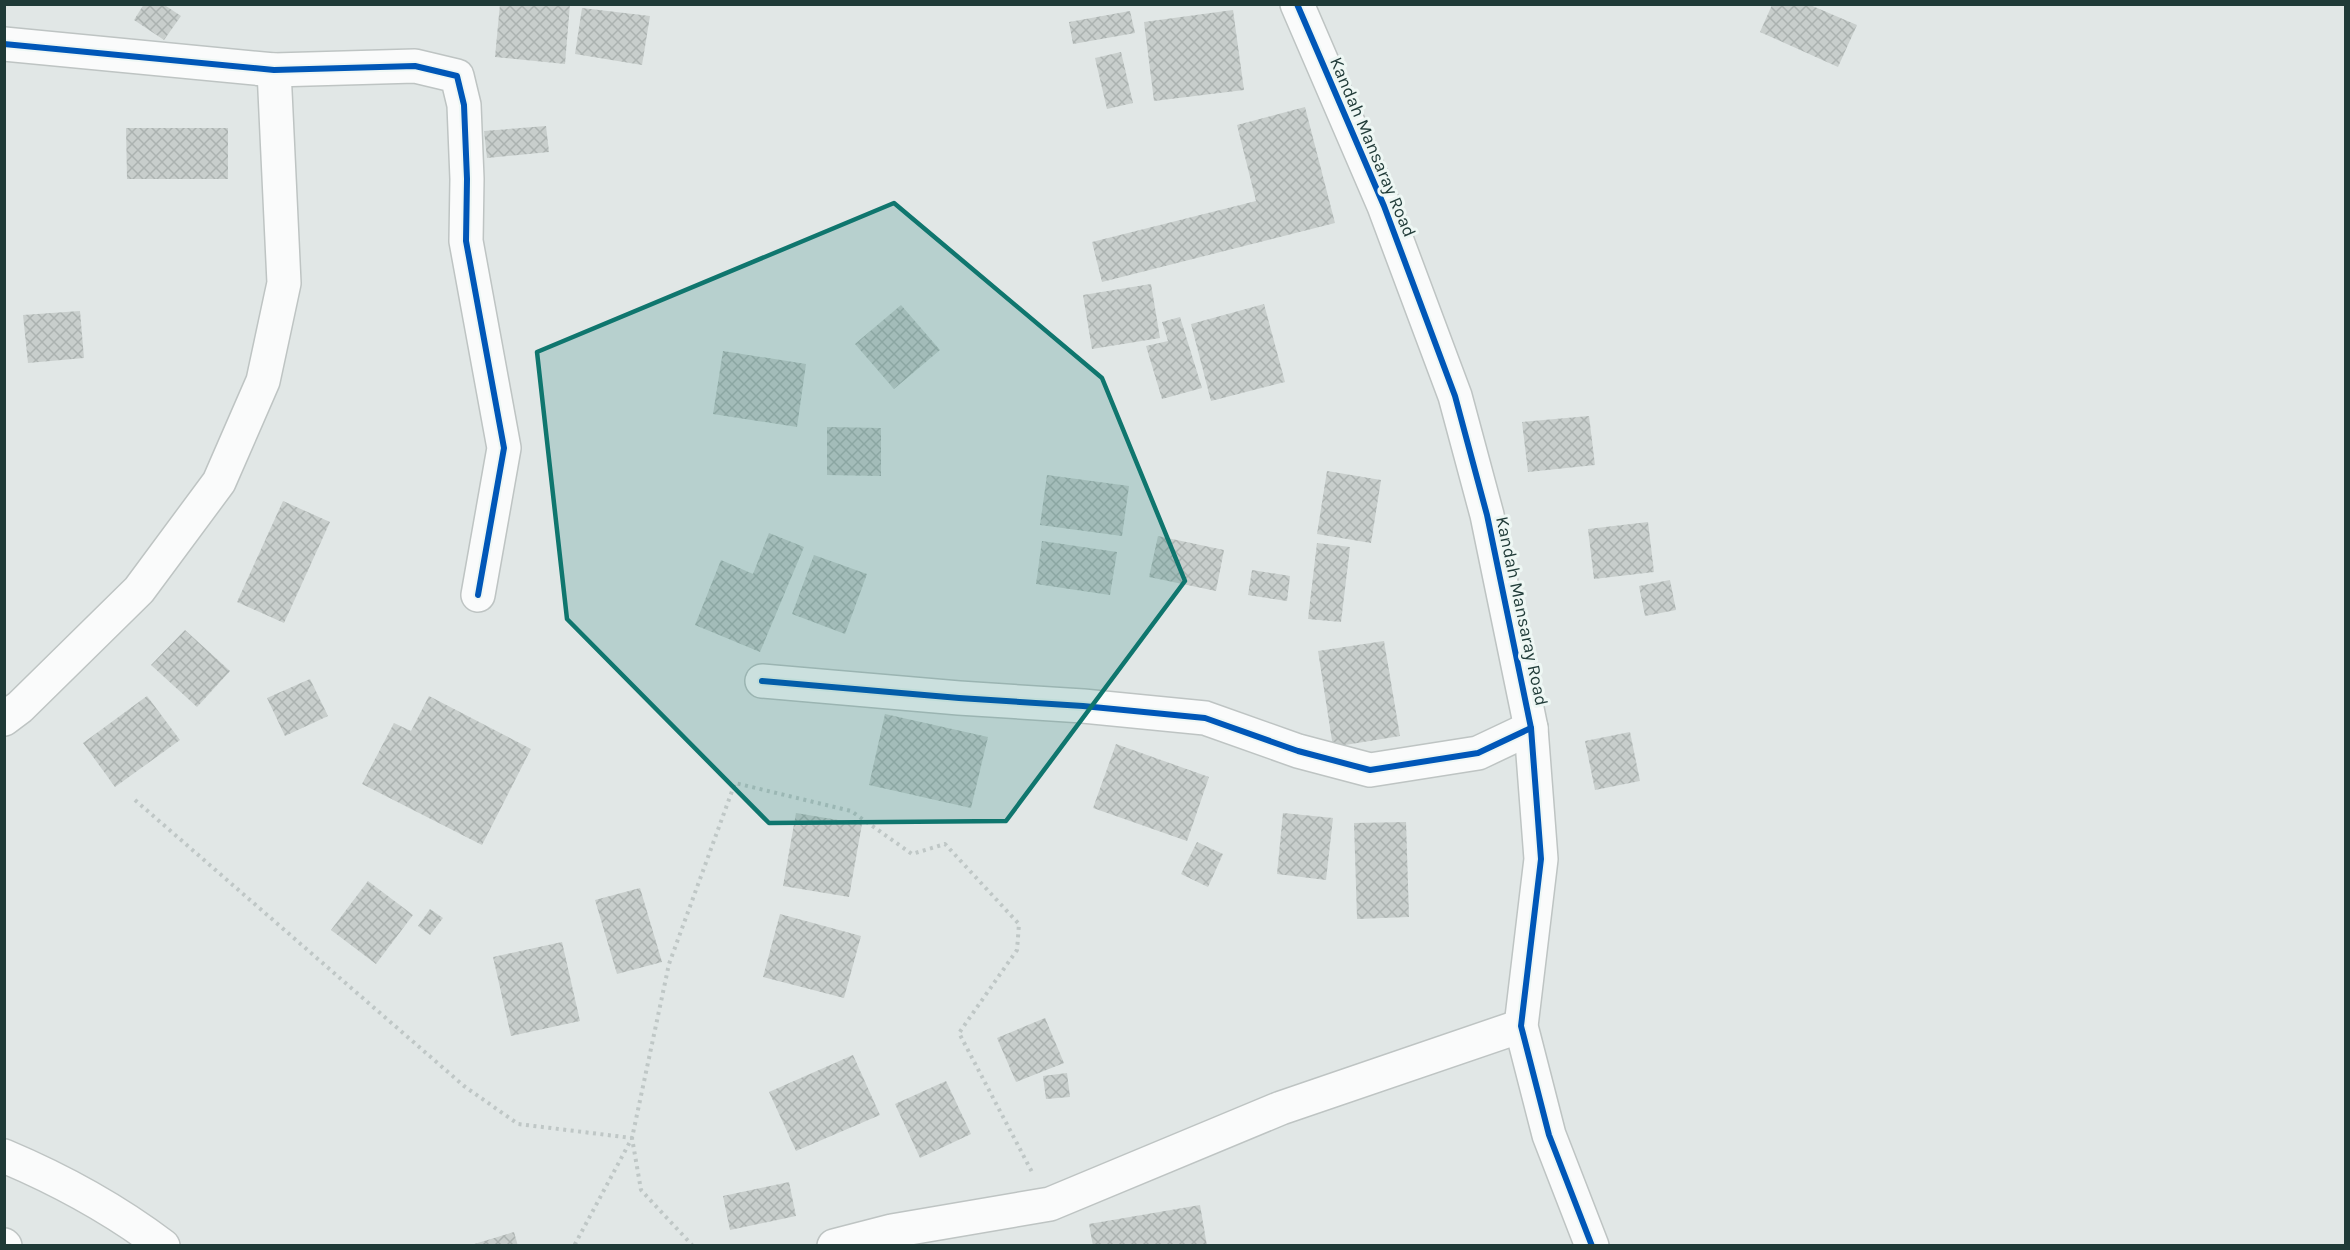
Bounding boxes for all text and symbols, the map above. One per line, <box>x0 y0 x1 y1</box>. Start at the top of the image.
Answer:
street label: Kandah Mansaray Road <box>1325 54 1421 240</box>
street label: Kandah Mansaray Road <box>1491 514 1553 708</box>

